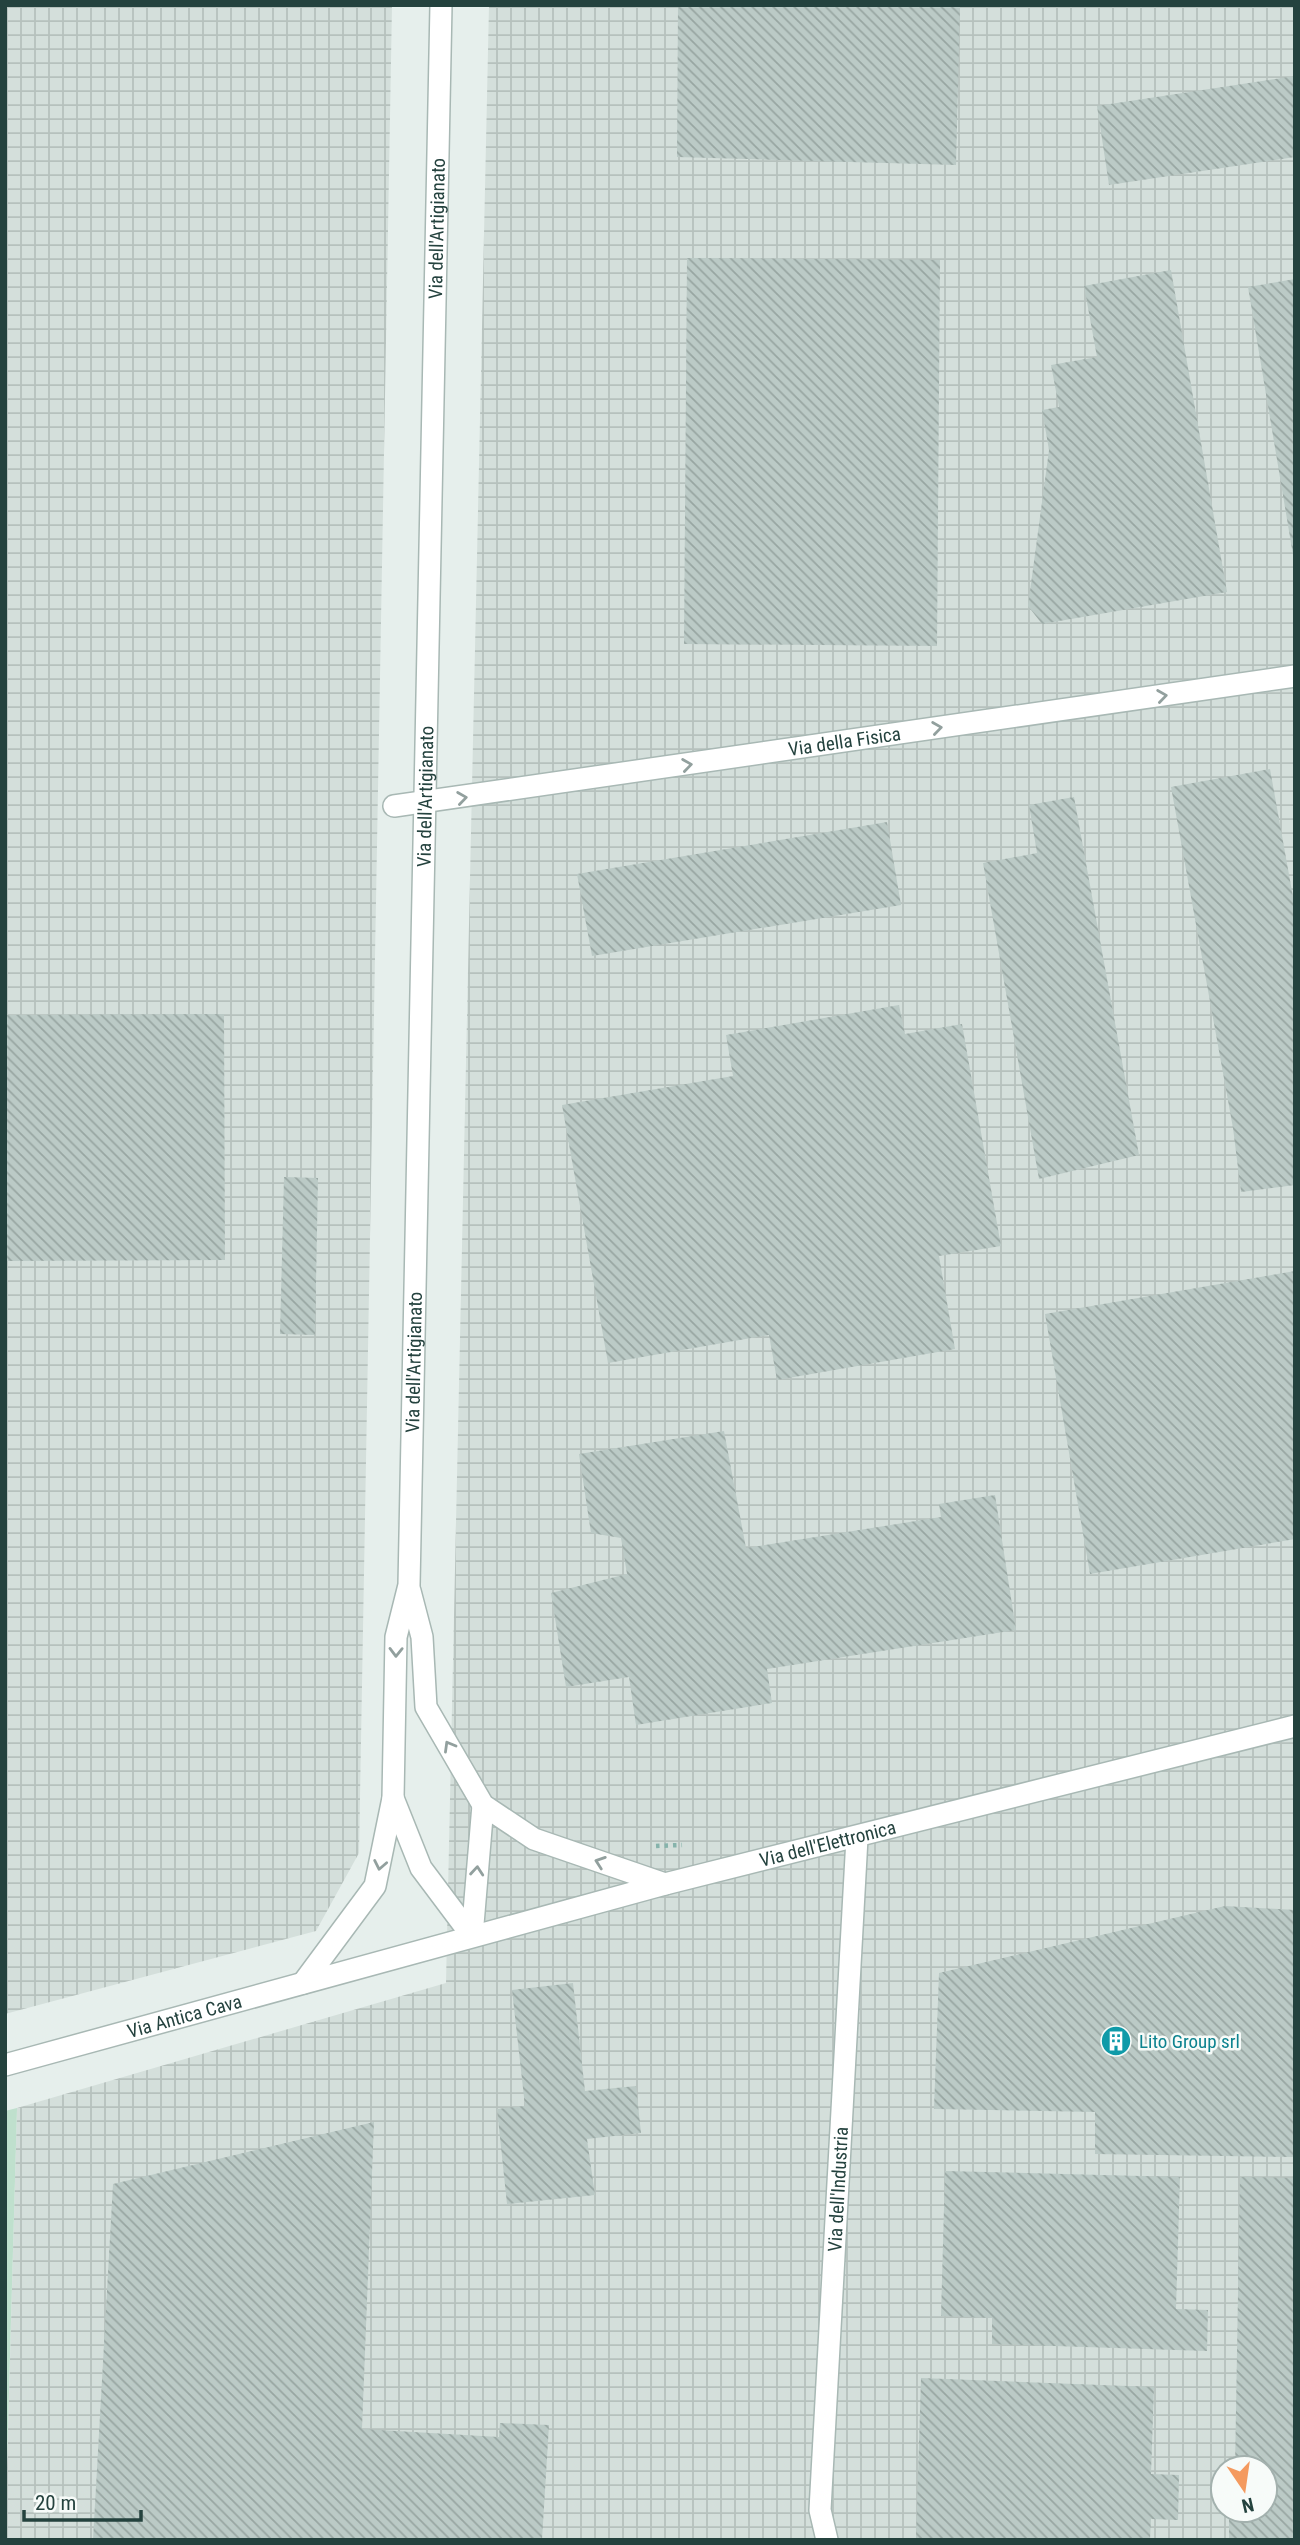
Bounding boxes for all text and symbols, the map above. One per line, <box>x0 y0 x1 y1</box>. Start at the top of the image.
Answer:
street label: Via dell'Artigianato <box>424 158 450 299</box>
one-way arrow <box>1156 688 1168 703</box>
one-way arrow <box>931 721 942 736</box>
street label: Via della Fisica <box>787 722 902 761</box>
street label: Via dell'Artigianato <box>413 726 438 867</box>
one-way arrow <box>681 758 693 773</box>
one-way arrow <box>456 790 468 805</box>
street label: Via dell'Artigianato <box>401 1291 427 1433</box>
one-way arrow <box>388 1647 404 1658</box>
one-way arrow <box>444 1741 457 1754</box>
street label: Via dell'Elettronica <box>757 1816 898 1872</box>
one-way arrow <box>595 1856 607 1870</box>
one-way arrow <box>373 1859 388 1871</box>
one-way arrow <box>469 1865 484 1876</box>
street label: Via Antica Cava <box>125 1990 244 2043</box>
building icon: Lito Group srl <box>1099 2024 1133 2058</box>
place label: Lito Group srl <box>1139 2030 1240 2053</box>
street label: Via dell'Industria <box>823 2126 853 2252</box>
north arrow <box>1209 2454 1279 2524</box>
scale bar <box>24 2478 142 2522</box>
text: 20 m <box>35 2491 76 2515</box>
text: N <box>1239 2493 1256 2518</box>

